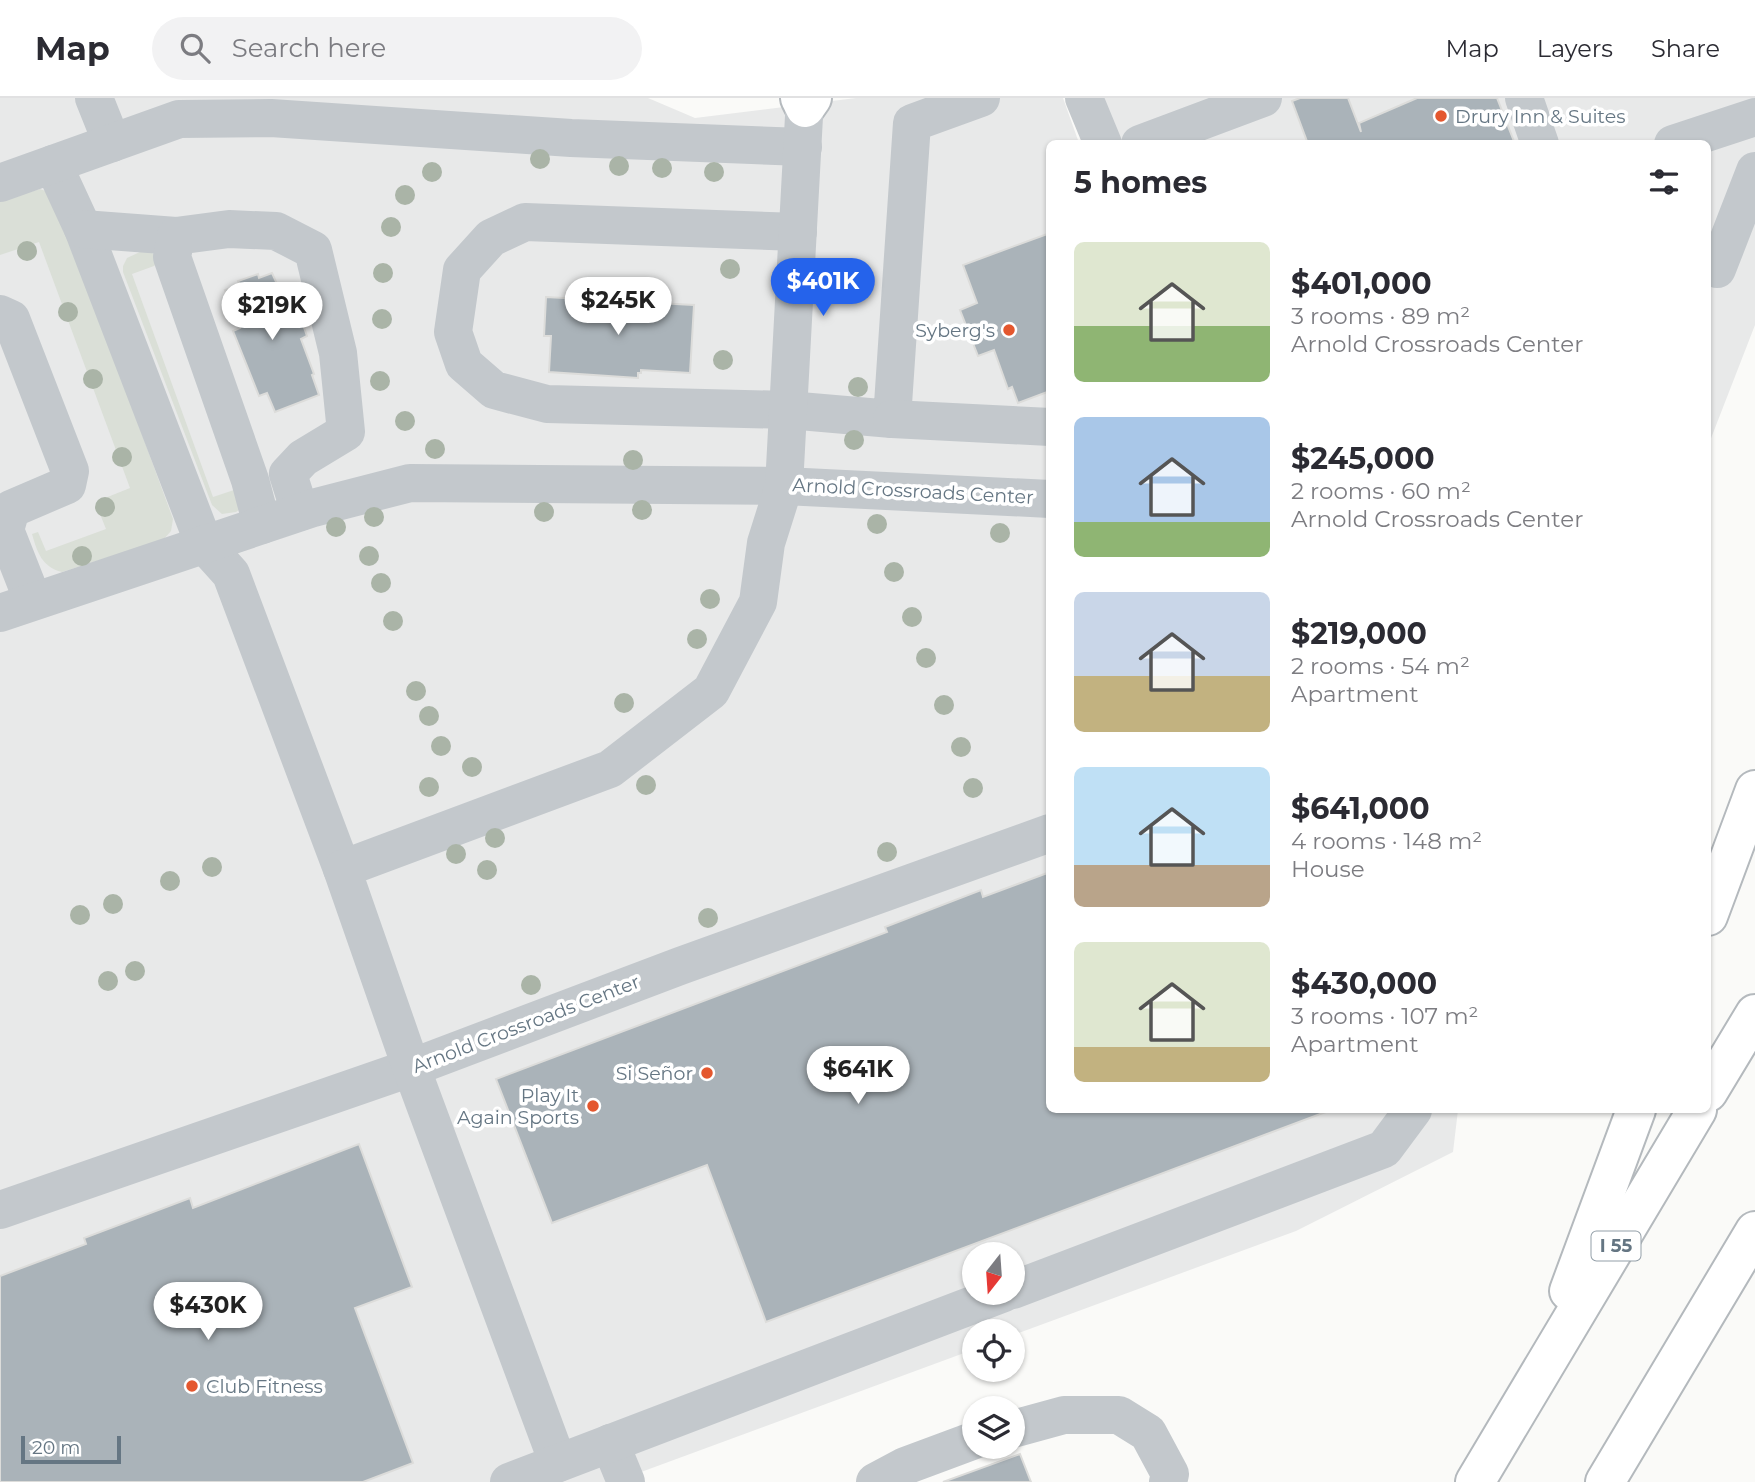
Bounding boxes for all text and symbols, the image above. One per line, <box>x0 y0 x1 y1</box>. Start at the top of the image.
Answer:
search box <box>152 17 642 80</box>
text: Map <box>35 28 110 68</box>
icon: search <box>176 29 214 67</box>
text: Search here <box>232 32 386 64</box>
text: Map <box>1445 34 1499 63</box>
text: Layers <box>1537 34 1613 63</box>
text: Share <box>1651 34 1720 63</box>
place label: Drury Inn & Suites <box>1455 105 1625 128</box>
marker: Drury Inn & Suites <box>1433 108 1449 124</box>
icon: filters <box>1645 163 1683 201</box>
text: 5 homes <box>1074 164 1207 201</box>
pin: $401K <box>774 258 872 318</box>
text: $401,000 <box>1291 265 1432 302</box>
text: $401K <box>787 267 859 295</box>
icon: home <box>1130 270 1214 354</box>
pin: $245K <box>569 278 667 337</box>
pin: $219K <box>223 282 321 342</box>
text: $245K <box>581 286 655 314</box>
text: $219K <box>238 291 306 319</box>
text: 3 rooms · 89 m² <box>1291 302 1470 330</box>
place label: Syberg's <box>915 319 995 342</box>
marker: Syberg's <box>1001 322 1017 338</box>
text: Arnold Crossroads Center <box>1291 330 1583 358</box>
text: $245,000 <box>1291 440 1435 477</box>
icon: home <box>1130 445 1214 529</box>
street label: Arnold Crossroads Center <box>792 473 1034 509</box>
text: 2 rooms · 60 m² <box>1291 477 1471 505</box>
text: Arnold Crossroads Center <box>1291 505 1583 533</box>
text: $219,000 <box>1291 615 1427 652</box>
icon: home <box>1130 620 1214 704</box>
text: 2 rooms · 54 m² <box>1291 652 1470 680</box>
text: Apartment <box>1291 680 1419 708</box>
text: $641,000 <box>1291 790 1430 827</box>
icon: home <box>1130 795 1214 879</box>
text: 4 rooms · 148 m² <box>1291 827 1482 855</box>
text: House <box>1291 855 1365 883</box>
text: $430,000 <box>1291 965 1437 1002</box>
street label: Arnold Crossroads Center <box>409 970 643 1078</box>
icon: home <box>1130 970 1214 1054</box>
text: 3 rooms · 107 m² <box>1291 1002 1478 1030</box>
text: Apartment <box>1291 1030 1419 1058</box>
pin: $641K <box>809 1046 907 1106</box>
text: $641K <box>823 1055 893 1083</box>
place label: Si Señor <box>616 1062 693 1085</box>
marker: Si Señor <box>699 1065 715 1081</box>
place label: Play It Again Sports <box>457 1084 579 1129</box>
marker: Play It Again Sports <box>585 1098 601 1114</box>
road number: I 55 <box>1592 1232 1640 1260</box>
north arrow <box>962 1242 1026 1306</box>
map controls <box>962 1242 1025 1459</box>
pin: $430K <box>159 1282 257 1342</box>
text: $430K <box>170 1291 246 1319</box>
button: locate <box>962 1319 1025 1382</box>
place label: Club Fitness <box>206 1375 323 1398</box>
marker: Club Fitness <box>184 1378 200 1394</box>
button: layers <box>962 1396 1025 1459</box>
scale bar <box>21 1433 121 1465</box>
text: 20 m <box>32 1436 80 1459</box>

